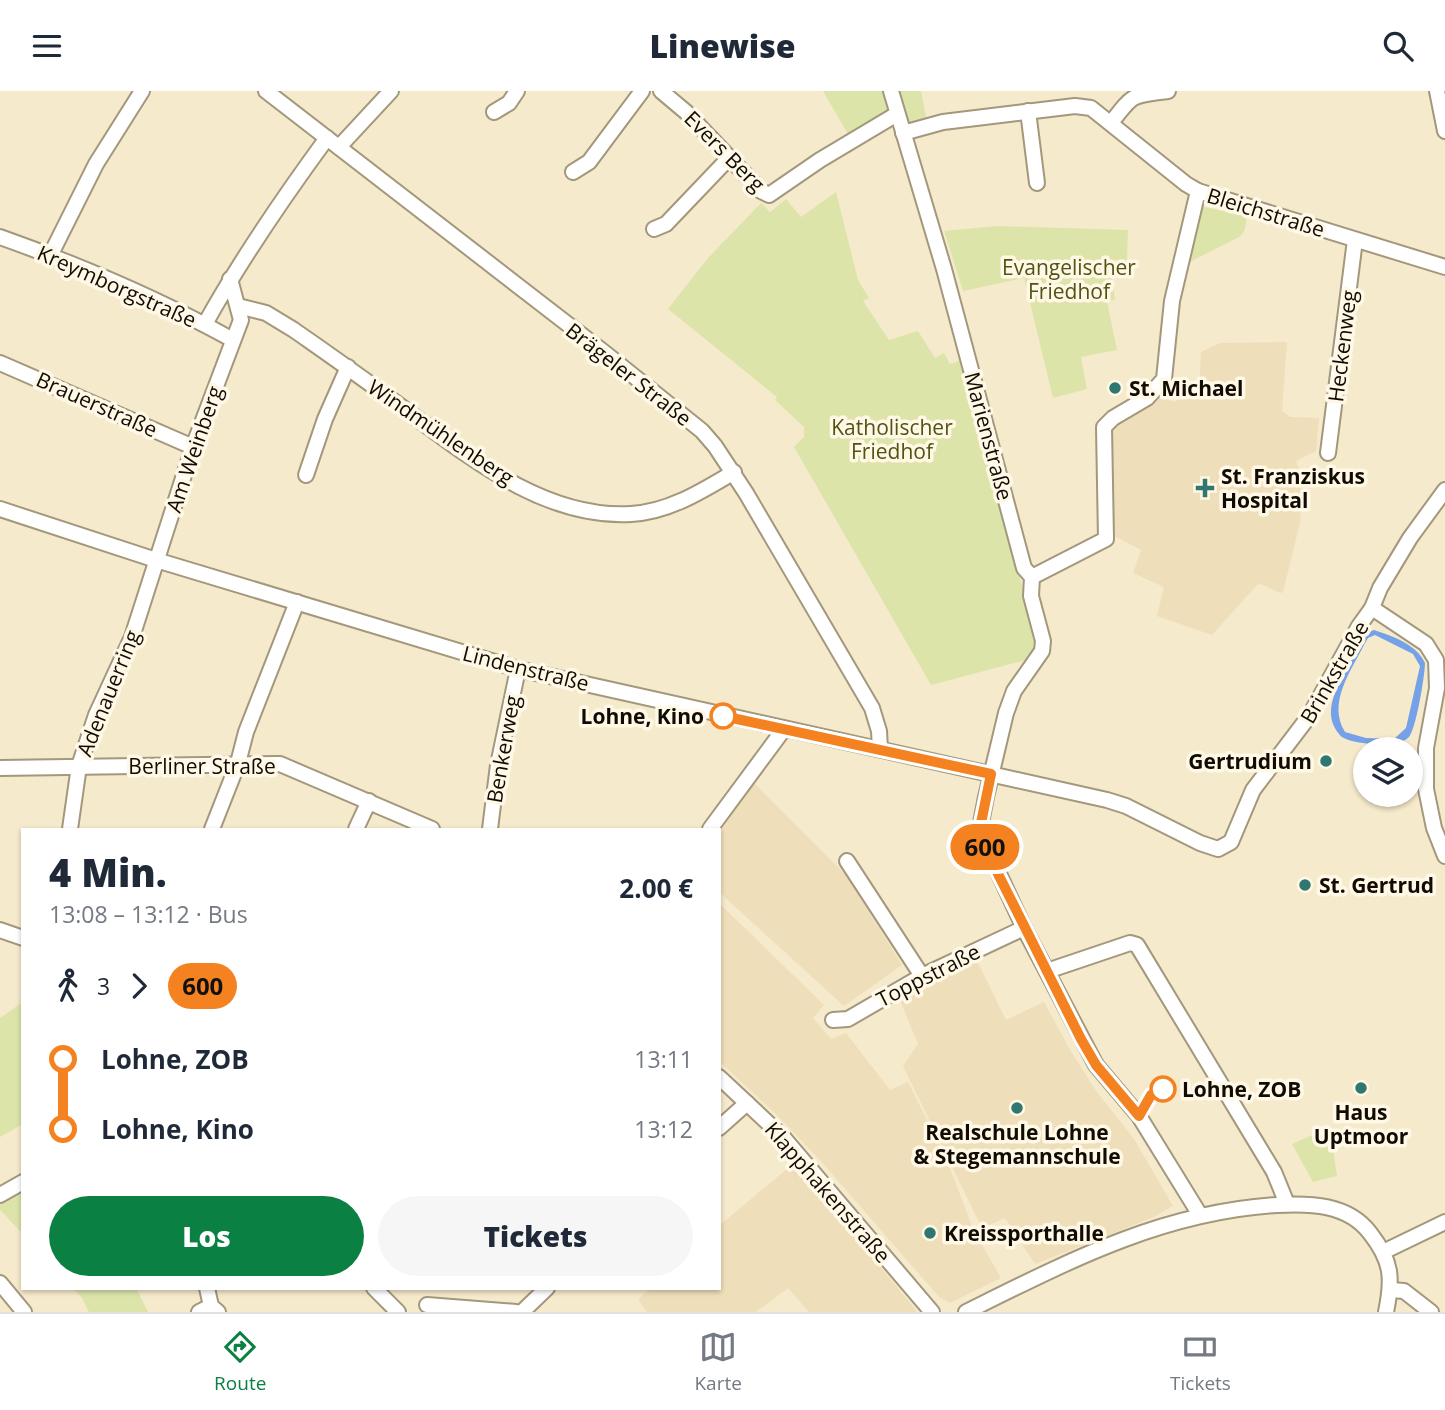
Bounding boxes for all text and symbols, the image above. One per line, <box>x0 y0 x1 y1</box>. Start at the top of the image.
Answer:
text: Linewise <box>649 24 796 67</box>
icon: menu <box>28 27 66 65</box>
icon: search <box>1379 27 1417 65</box>
street label: Evers Berg <box>679 105 771 197</box>
street label: Bleichstraße <box>1204 181 1328 243</box>
street label: Kreymborgstraße <box>33 238 201 334</box>
park label: Evangelischer Friedhof <box>1002 253 1136 305</box>
street label: Heckenweg <box>1321 288 1363 404</box>
street label: Brägeler Straße <box>560 316 698 432</box>
street label: Brauerstraße <box>32 365 162 443</box>
street label: Marienstraße <box>958 369 1020 503</box>
street label: Windmühlenberg <box>363 373 519 491</box>
place label: St. Michael <box>1129 374 1243 402</box>
marker: St. Michael <box>1107 380 1123 396</box>
street label: Am Weinberg <box>159 382 229 516</box>
park label: Katholischer Friedhof <box>831 413 953 465</box>
place label: St. Franziskus Hospital <box>1221 462 1365 514</box>
marker: St. Franziskus Hospital <box>1195 478 1215 498</box>
street label: Brinkstraße <box>1293 616 1375 728</box>
street label: Adenauerring <box>70 626 146 760</box>
street label: Lindenstraße <box>460 639 592 697</box>
street label: Benkerweg <box>480 693 526 805</box>
place label: Lohne, Kino <box>581 702 704 730</box>
marker: Lohne, Kino <box>710 703 736 729</box>
map controls <box>1353 737 1423 807</box>
button: layers <box>1353 737 1423 807</box>
place label: Gertrudium <box>1188 747 1312 775</box>
street label: Berliner Straße <box>128 752 276 780</box>
marker: Gertrudium <box>1318 753 1334 769</box>
line badge: 600 <box>945 824 1025 870</box>
text: 600 <box>964 830 1006 863</box>
text: 4 Min. <box>49 846 167 898</box>
text: 2.00 € <box>619 870 693 906</box>
place label: St. Gertrud <box>1319 871 1434 899</box>
marker: St. Gertrud <box>1297 877 1313 893</box>
text: 13:08 – 13:12 · Bus <box>49 898 248 930</box>
street label: Toppstraße <box>872 937 984 1013</box>
icon: walk <box>49 967 87 1005</box>
icon: forward <box>120 967 158 1005</box>
text: 600 <box>182 969 223 1002</box>
text: 3 <box>97 970 110 1002</box>
text: Lohne, ZOB <box>101 1041 249 1077</box>
text: 13:11 <box>634 1043 693 1075</box>
place label: Lohne, ZOB <box>1182 1075 1301 1103</box>
marker: Lohne, ZOB <box>1150 1076 1176 1102</box>
marker: Haus Uptmoor <box>1353 1080 1369 1096</box>
place label: Haus Uptmoor <box>1314 1098 1409 1150</box>
marker: Realschule Lohne & Stegemannschule <box>1009 1100 1025 1116</box>
text: Lohne, Kino <box>101 1111 254 1147</box>
text: 13:12 <box>634 1113 693 1145</box>
street label: Klapphakenstraße <box>759 1115 897 1269</box>
place label: Realschule Lohne & Stegemannschule <box>913 1118 1121 1170</box>
button: Los <box>49 1196 364 1276</box>
button: Tickets <box>378 1196 693 1276</box>
place label: Kreissporthalle <box>944 1219 1104 1247</box>
marker: Kreissporthalle <box>922 1225 938 1241</box>
tab: Route <box>214 1328 266 1396</box>
tab: Karte <box>694 1328 742 1396</box>
tab: Tickets <box>1170 1328 1231 1396</box>

